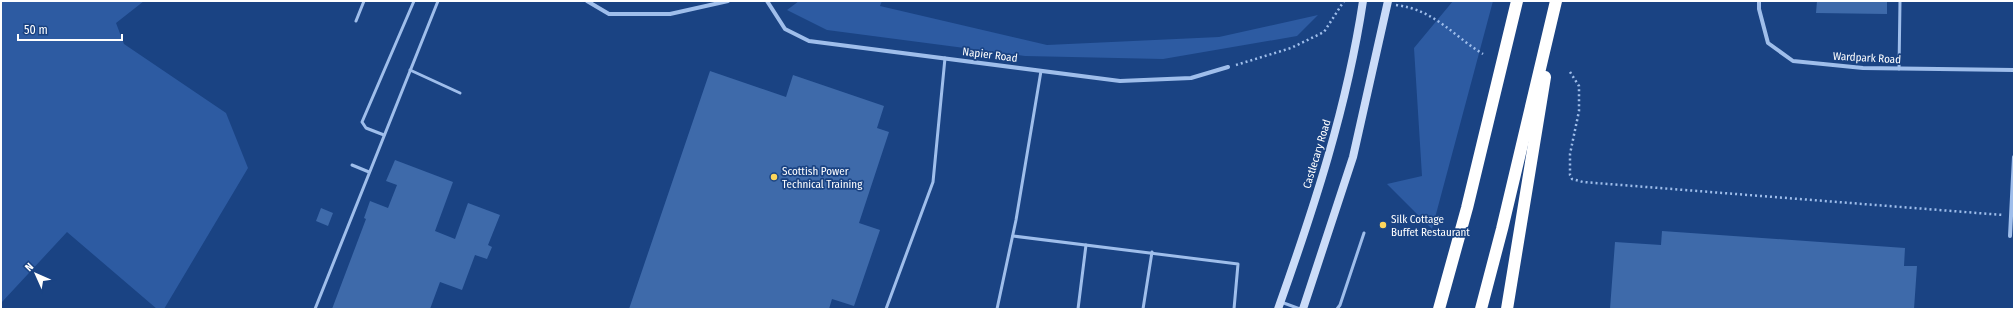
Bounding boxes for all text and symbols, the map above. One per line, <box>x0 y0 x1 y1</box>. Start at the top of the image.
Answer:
scale bar <box>18 16 122 42</box>
text: 50 m <box>24 23 48 37</box>
street label: Napier Road <box>962 45 1018 65</box>
street label: Wardpark Road <box>1833 50 1901 66</box>
street label: Castlecary Road <box>1300 118 1334 190</box>
place label: Scottish Power Technical Training <box>782 165 863 191</box>
marker: Scottish Power Technical Training <box>769 172 779 182</box>
place label: Silk Cottage Buffet Restaurant <box>1391 213 1470 239</box>
marker: Silk Cottage Buffet Restaurant <box>1378 220 1388 230</box>
north arrow <box>16 254 56 294</box>
text: N <box>22 260 36 274</box>

